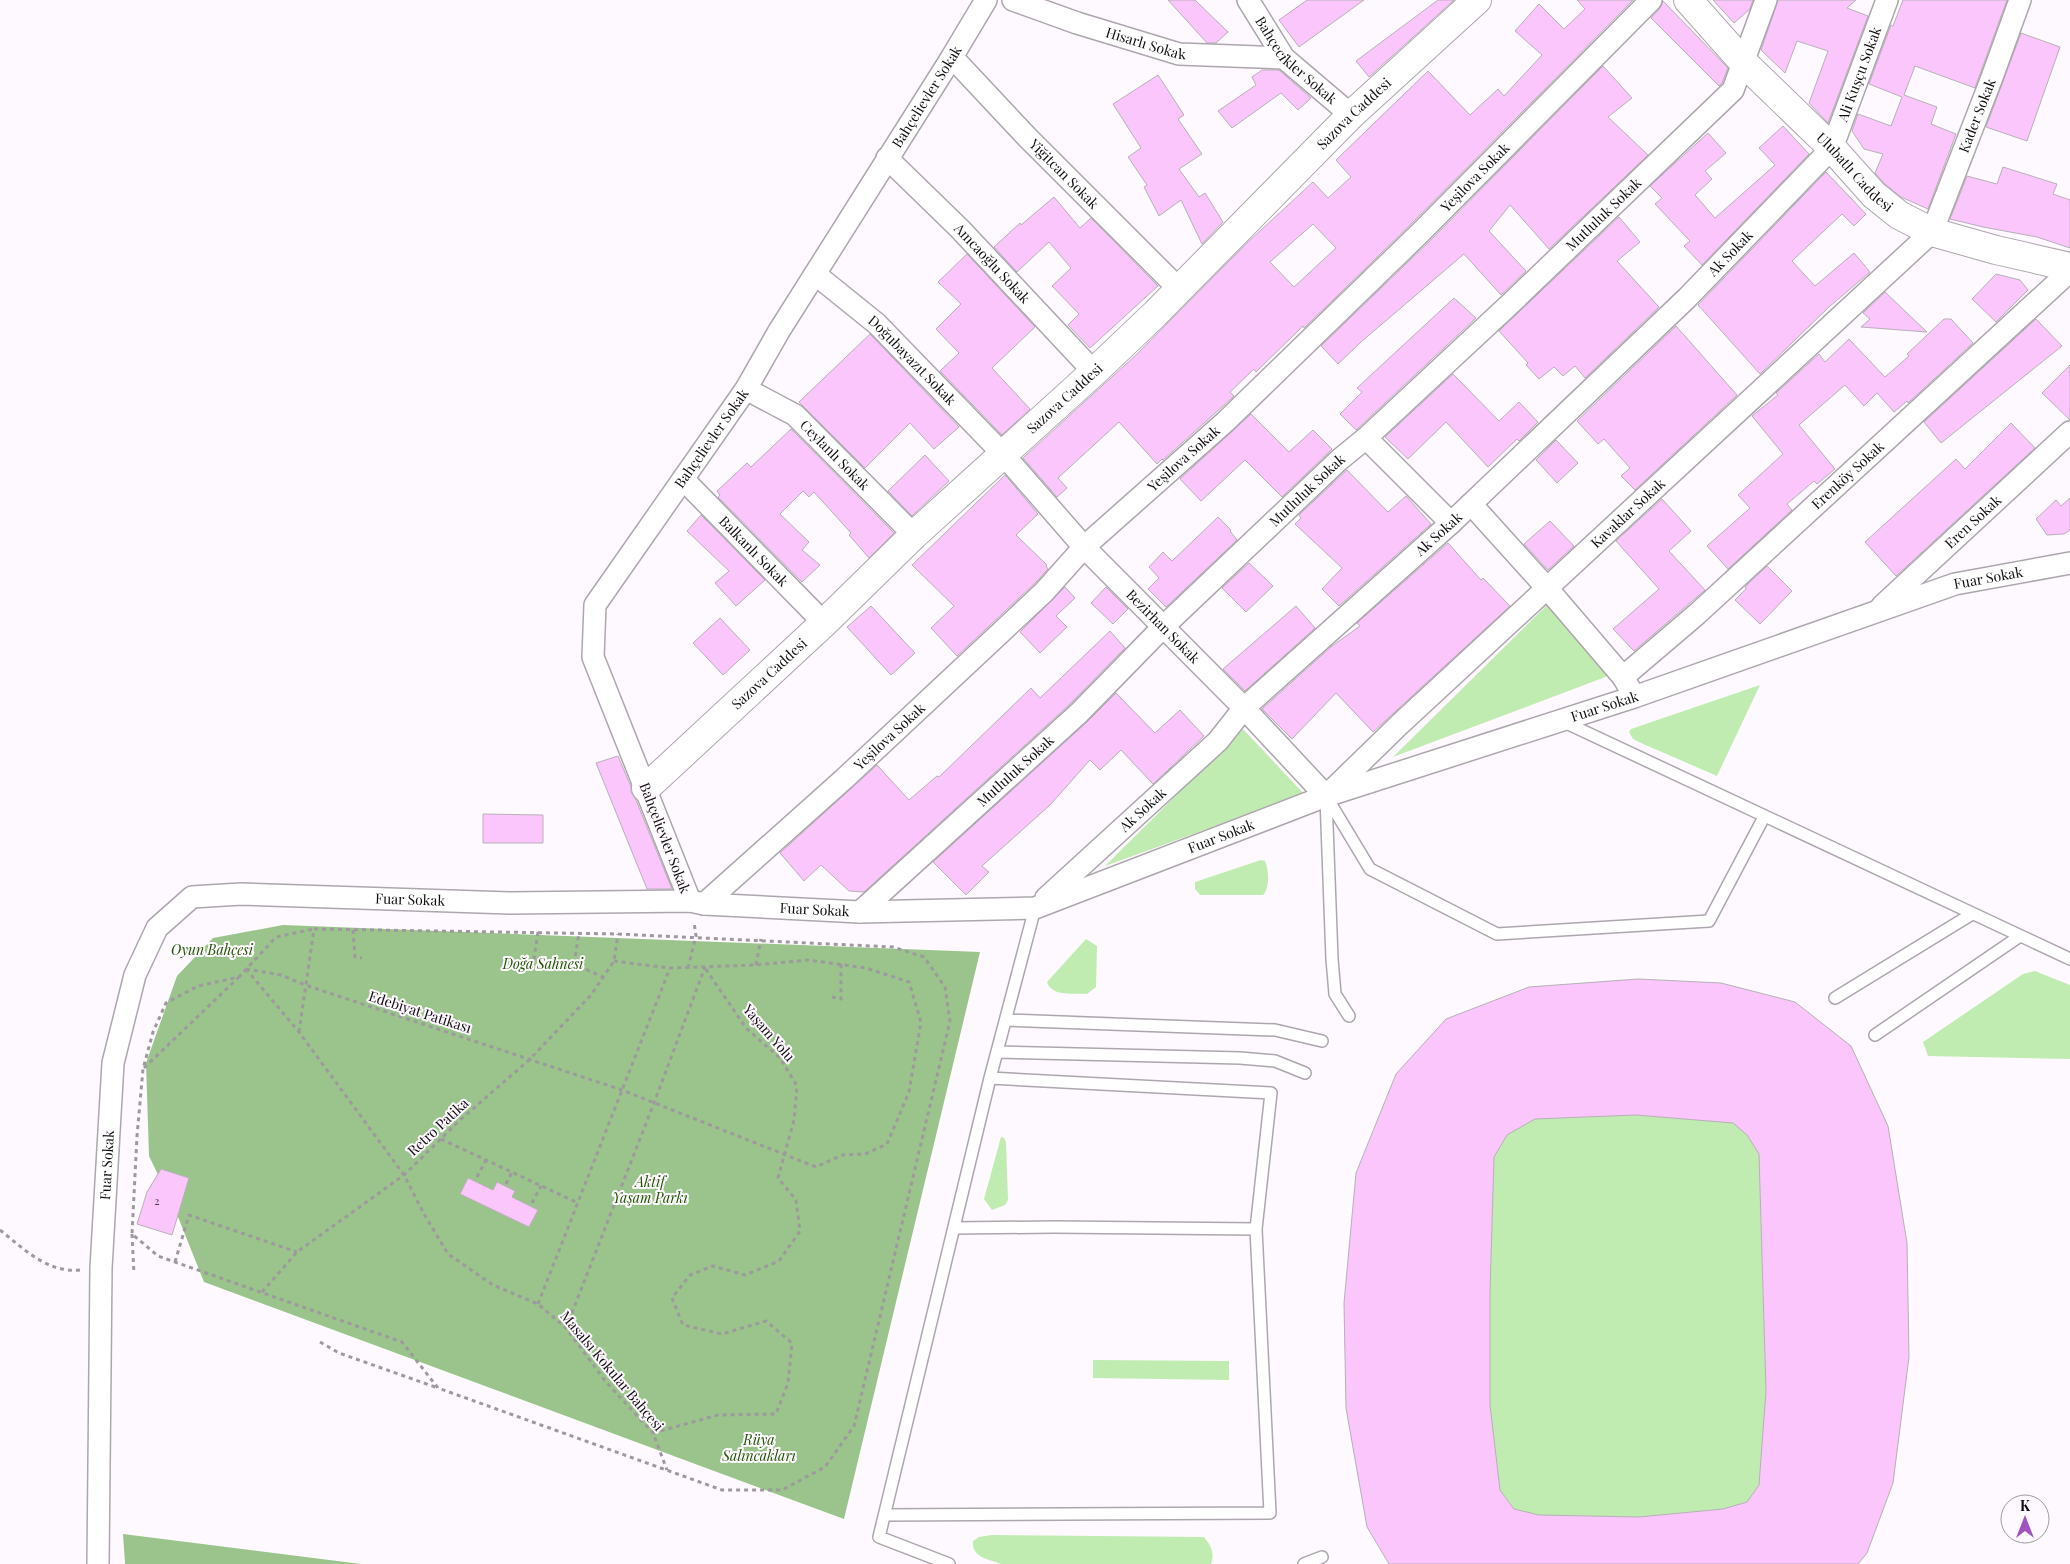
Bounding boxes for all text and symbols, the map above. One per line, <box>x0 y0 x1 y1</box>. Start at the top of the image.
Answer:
street label: Bahçecikler Sokak <box>1251 13 1341 108</box>
street label: Hisarlı Sokak <box>1104 22 1187 63</box>
street label: Ali Kuşçu Sokak <box>1832 24 1885 125</box>
street label: Bahçelievler Sokak <box>887 42 966 151</box>
street label: Sazova Caddesi <box>1312 73 1395 153</box>
street label: Kader Sokak <box>1954 75 2000 155</box>
street label: Ulubatlı Caddesi <box>1813 128 1897 216</box>
street label: Yiğitcan Sokak <box>1025 134 1104 213</box>
street label: Yeşilova Sokak <box>1435 138 1514 217</box>
street label: Mutluluk Sokak <box>1561 173 1645 255</box>
street label: Amcaoğlu Sokak <box>950 218 1035 307</box>
street label: Ak Sokak <box>1703 225 1757 281</box>
street label: Doğubayazıt Sokak <box>864 311 961 409</box>
street label: Sazova Caddesi <box>1022 359 1107 437</box>
street label: Bahçelievler Sokak <box>670 384 753 492</box>
street label: Ceylanlı Sokak <box>796 416 874 494</box>
street label: Yeşilova Sokak <box>1142 421 1224 496</box>
street label: Erenköy Sokak <box>1807 437 1888 513</box>
street label: Mutluluk Sokak <box>1265 449 1349 530</box>
street label: Kavaklar Sokak <box>1586 473 1669 552</box>
street label: Eren Sokak <box>1940 490 2005 552</box>
street label: Ak Sokak <box>1410 507 1466 560</box>
street label: Balkanlı Sokak <box>715 511 793 590</box>
street label: Fuar Sokak <box>1952 562 2025 593</box>
street label: Bezirhan Sokak <box>1122 585 1204 667</box>
street label: Sazova Caddesi <box>727 634 811 713</box>
street label: Fuar Sokak <box>1568 686 1641 726</box>
street label: Yeşilova Sokak <box>849 698 929 775</box>
street label: Mutluluk Sokak <box>972 730 1058 810</box>
street label: Bahçelievler Sokak <box>636 780 695 896</box>
street label: Ak Sokak <box>1114 783 1170 836</box>
street label: Fuar Sokak <box>1185 814 1257 857</box>
street label: Fuar Sokak <box>375 888 446 910</box>
street label: Fuar Sokak <box>779 898 850 920</box>
park label: Oyun Bahçesi <box>171 940 254 959</box>
park label: Doğa Sahnesi <box>502 954 584 973</box>
street label: Edebiyat Patikası <box>366 986 474 1037</box>
street label: Yaşam Yolu <box>739 999 800 1065</box>
street label: Retro Patika <box>403 1093 472 1160</box>
street label: Fuar Sokak <box>95 1129 118 1201</box>
park label: Aktif Yaşam Parkı <box>612 1172 688 1207</box>
house number: 2 <box>154 1193 160 1208</box>
street label: Masalsı Kokular Bahçesi <box>556 1307 668 1435</box>
park label: Rüya Salıncakları <box>721 1430 796 1465</box>
north arrow <box>2000 1494 2050 1544</box>
text: K <box>2020 1496 2031 1515</box>

